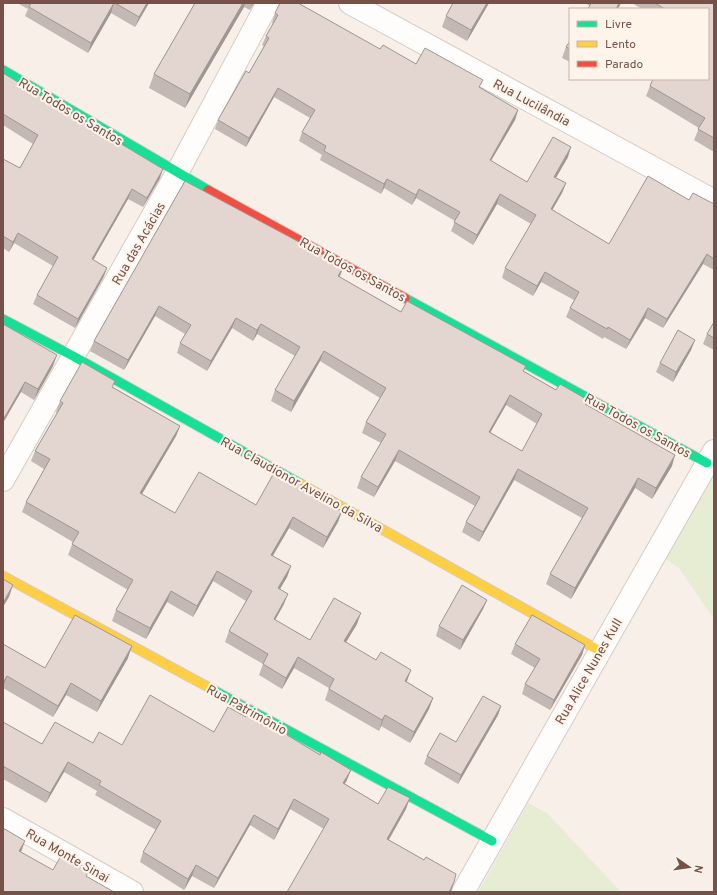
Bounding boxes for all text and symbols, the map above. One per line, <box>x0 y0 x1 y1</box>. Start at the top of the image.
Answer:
legend <box>569 8 709 80</box>
text: Livre <box>605 17 632 33</box>
text: Lento <box>605 37 636 53</box>
text: Parado <box>605 57 643 73</box>
street label: Rua Todos os Santos <box>15 75 125 150</box>
street label: Rua Lucilândia <box>490 77 572 131</box>
street label: Rua das Acácias <box>109 200 170 288</box>
street label: Rua Todos os Santos <box>296 235 408 307</box>
street label: Rua Todos os Santos <box>581 391 693 463</box>
street label: Rua Claudionor Avelino da Silva <box>217 434 385 537</box>
street label: Rua Alice Nunes Kull <box>553 616 627 728</box>
street label: Rua Patrimônio <box>203 682 289 739</box>
street label: Rua Monte Sinai <box>22 826 112 887</box>
north arrow <box>669 847 709 887</box>
text: N <box>690 864 705 874</box>

